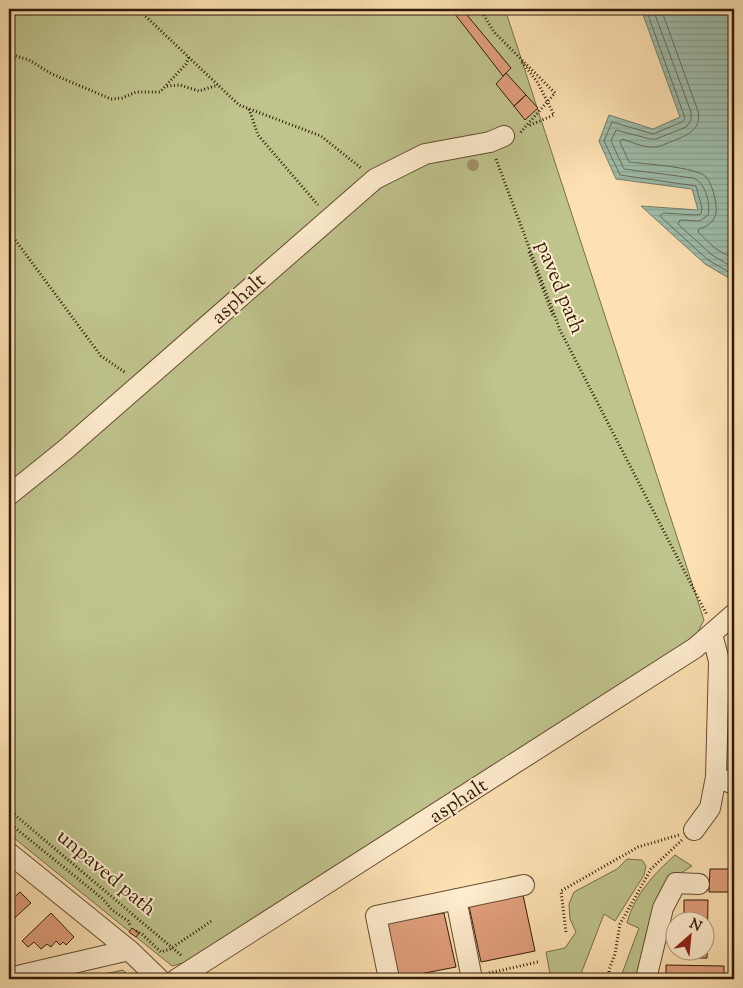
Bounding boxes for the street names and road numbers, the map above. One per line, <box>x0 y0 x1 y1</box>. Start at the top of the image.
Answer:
street label: paved path <box>527 237 591 339</box>
street label: asphalt <box>205 267 273 332</box>
street label: asphalt <box>424 772 494 832</box>
street label: unpaved path <box>49 823 162 924</box>

